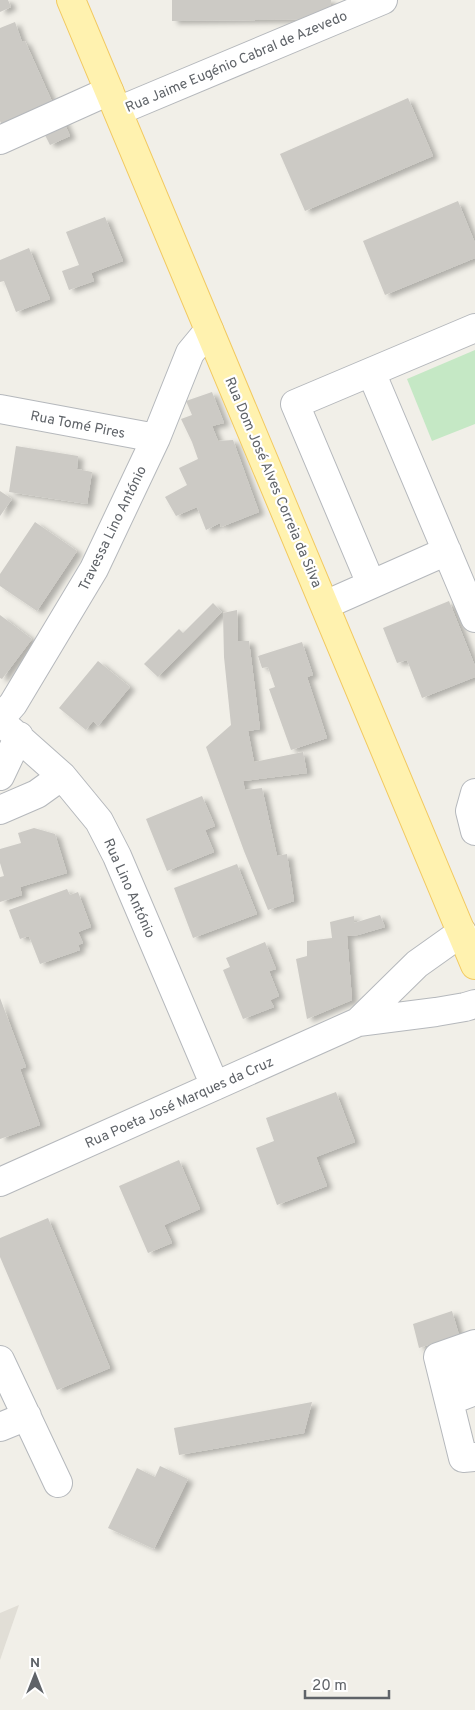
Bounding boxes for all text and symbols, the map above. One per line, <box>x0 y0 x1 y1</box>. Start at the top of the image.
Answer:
street label: Rua Jaime Eugénio Cabral de Azevedo <box>123 8 350 117</box>
street label: Rua Dom José Alves Correia da Silva <box>220 375 325 590</box>
street label: Rua Tomé Pires <box>29 408 127 443</box>
street label: Travessa Lino António <box>76 463 151 594</box>
street label: Rua Lino António <box>99 836 158 941</box>
street label: Rua Poeta José Marques da Cruz <box>83 1054 277 1153</box>
north arrow <box>10 1650 60 1700</box>
text: N <box>30 1655 40 1672</box>
scale bar <box>305 1668 389 1700</box>
text: 20 m <box>312 1677 347 1696</box>

